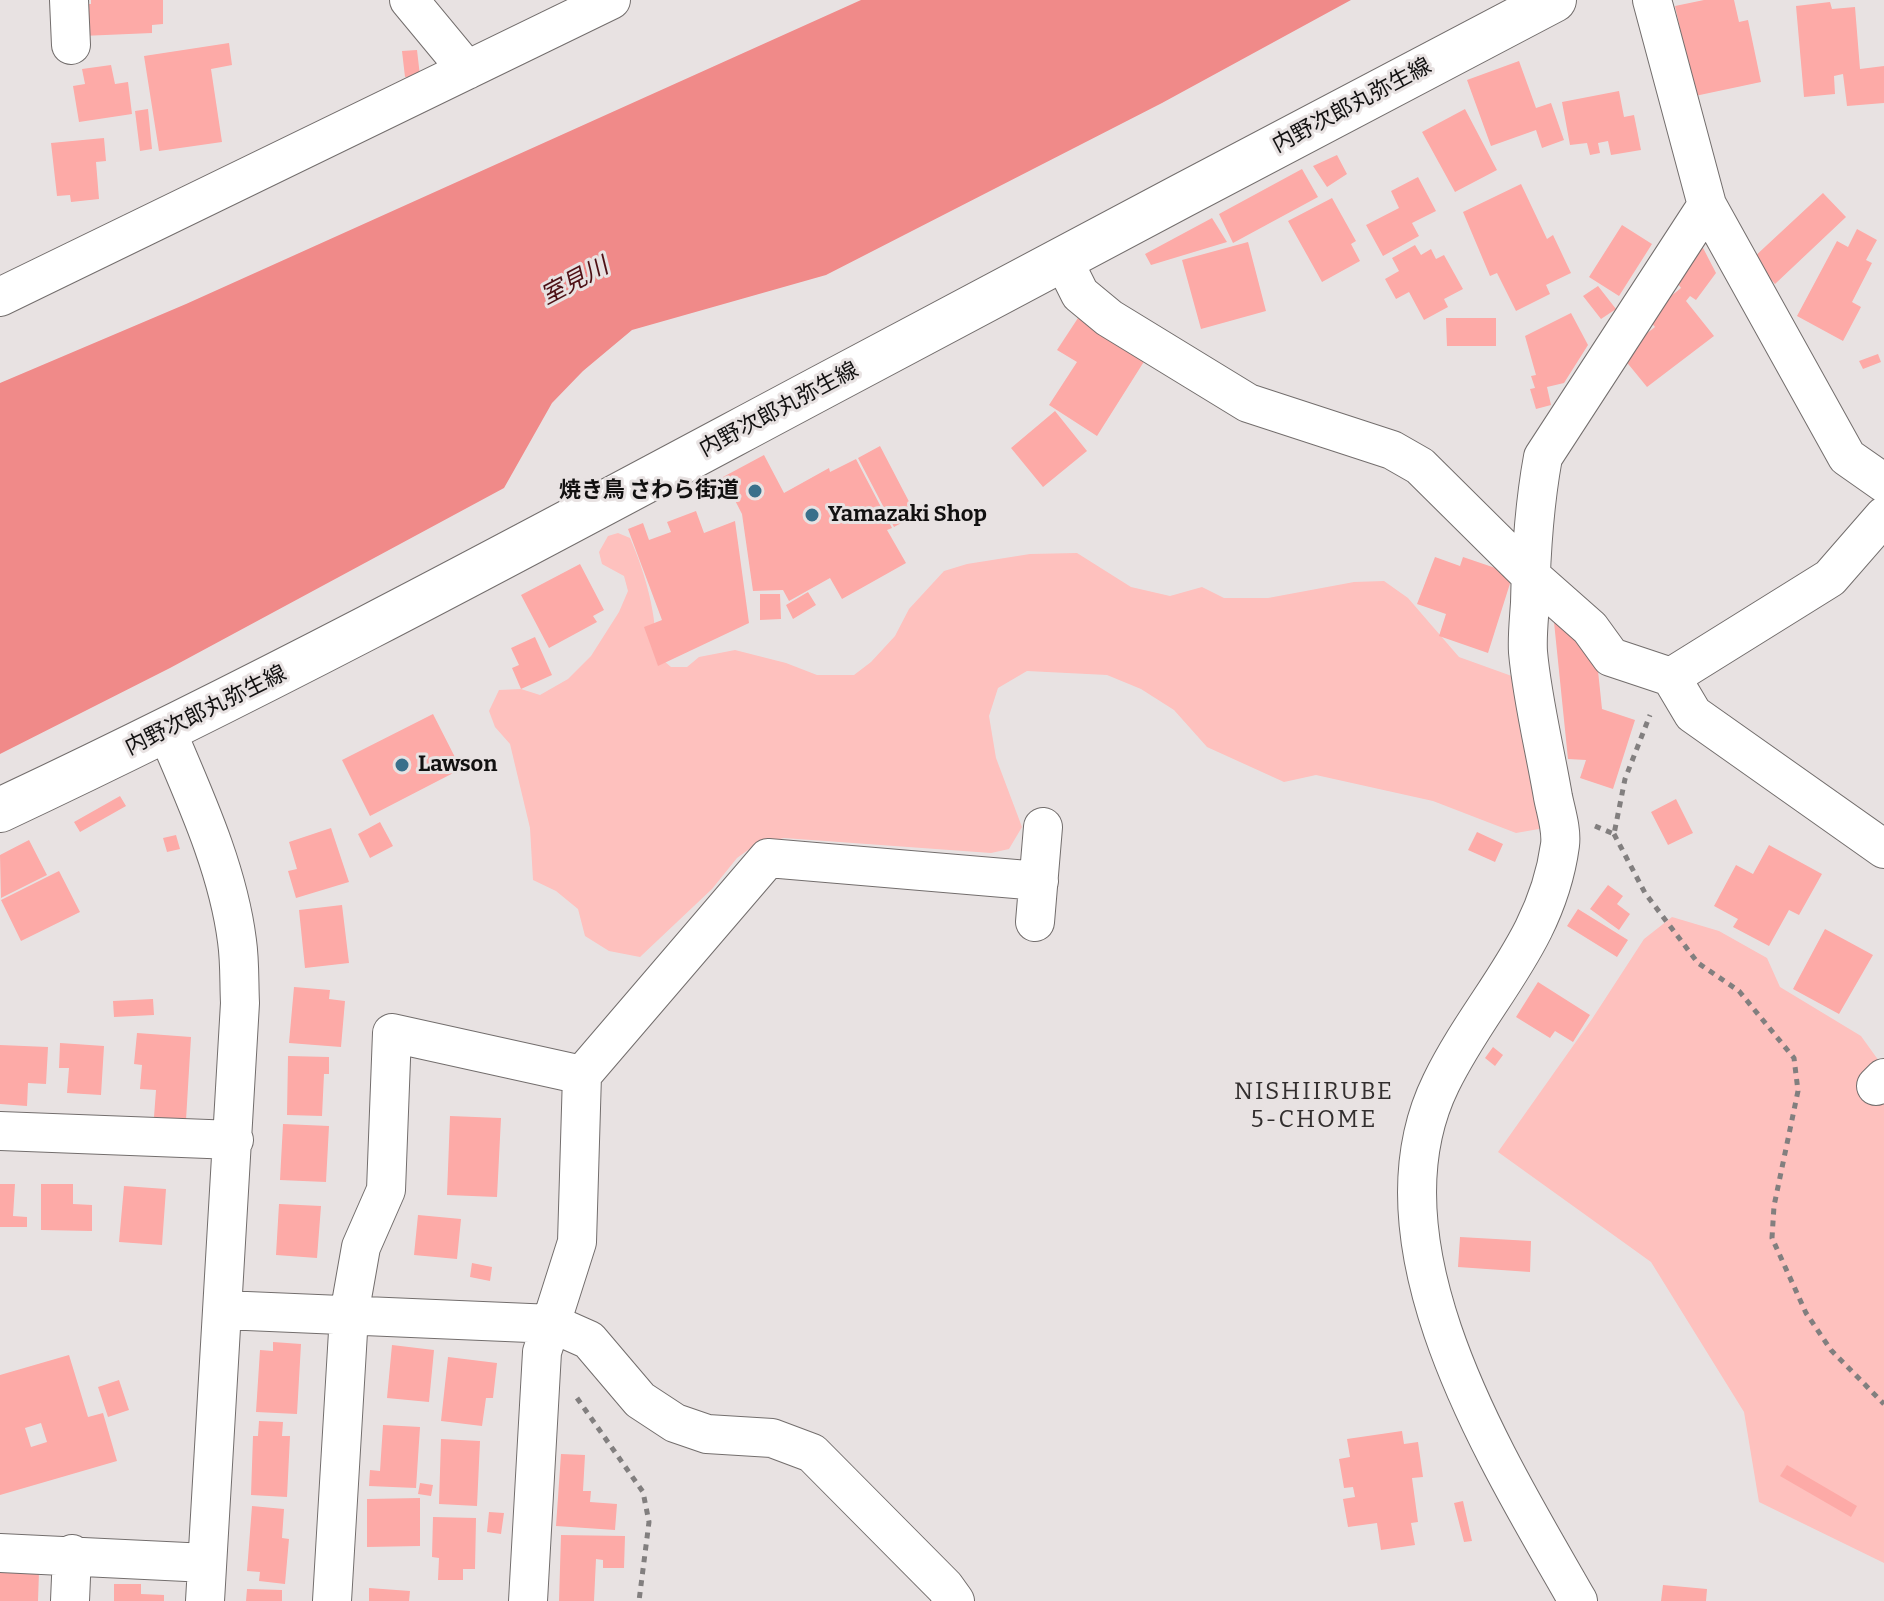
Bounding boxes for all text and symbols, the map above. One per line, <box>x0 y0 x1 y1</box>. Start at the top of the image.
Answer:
street label: 内野次郎丸弥生線 <box>1268 53 1436 159</box>
water label: 室見川 <box>536 252 614 312</box>
street label: 内野次郎丸弥生線 <box>695 357 863 463</box>
place label: 焼き鳥 さわら街道 <box>559 478 739 504</box>
marker: 焼き鳥 さわら街道 <box>746 482 764 500</box>
place label: Yamazaki Shop <box>828 502 987 528</box>
marker: Yamazaki Shop <box>803 506 821 524</box>
street label: 内野次郎丸弥生線 <box>121 661 291 761</box>
place label: Lawson <box>418 752 497 778</box>
marker: Lawson <box>393 756 411 774</box>
district label: NISHIIRUBE 5-CHOME <box>1234 1078 1394 1134</box>

